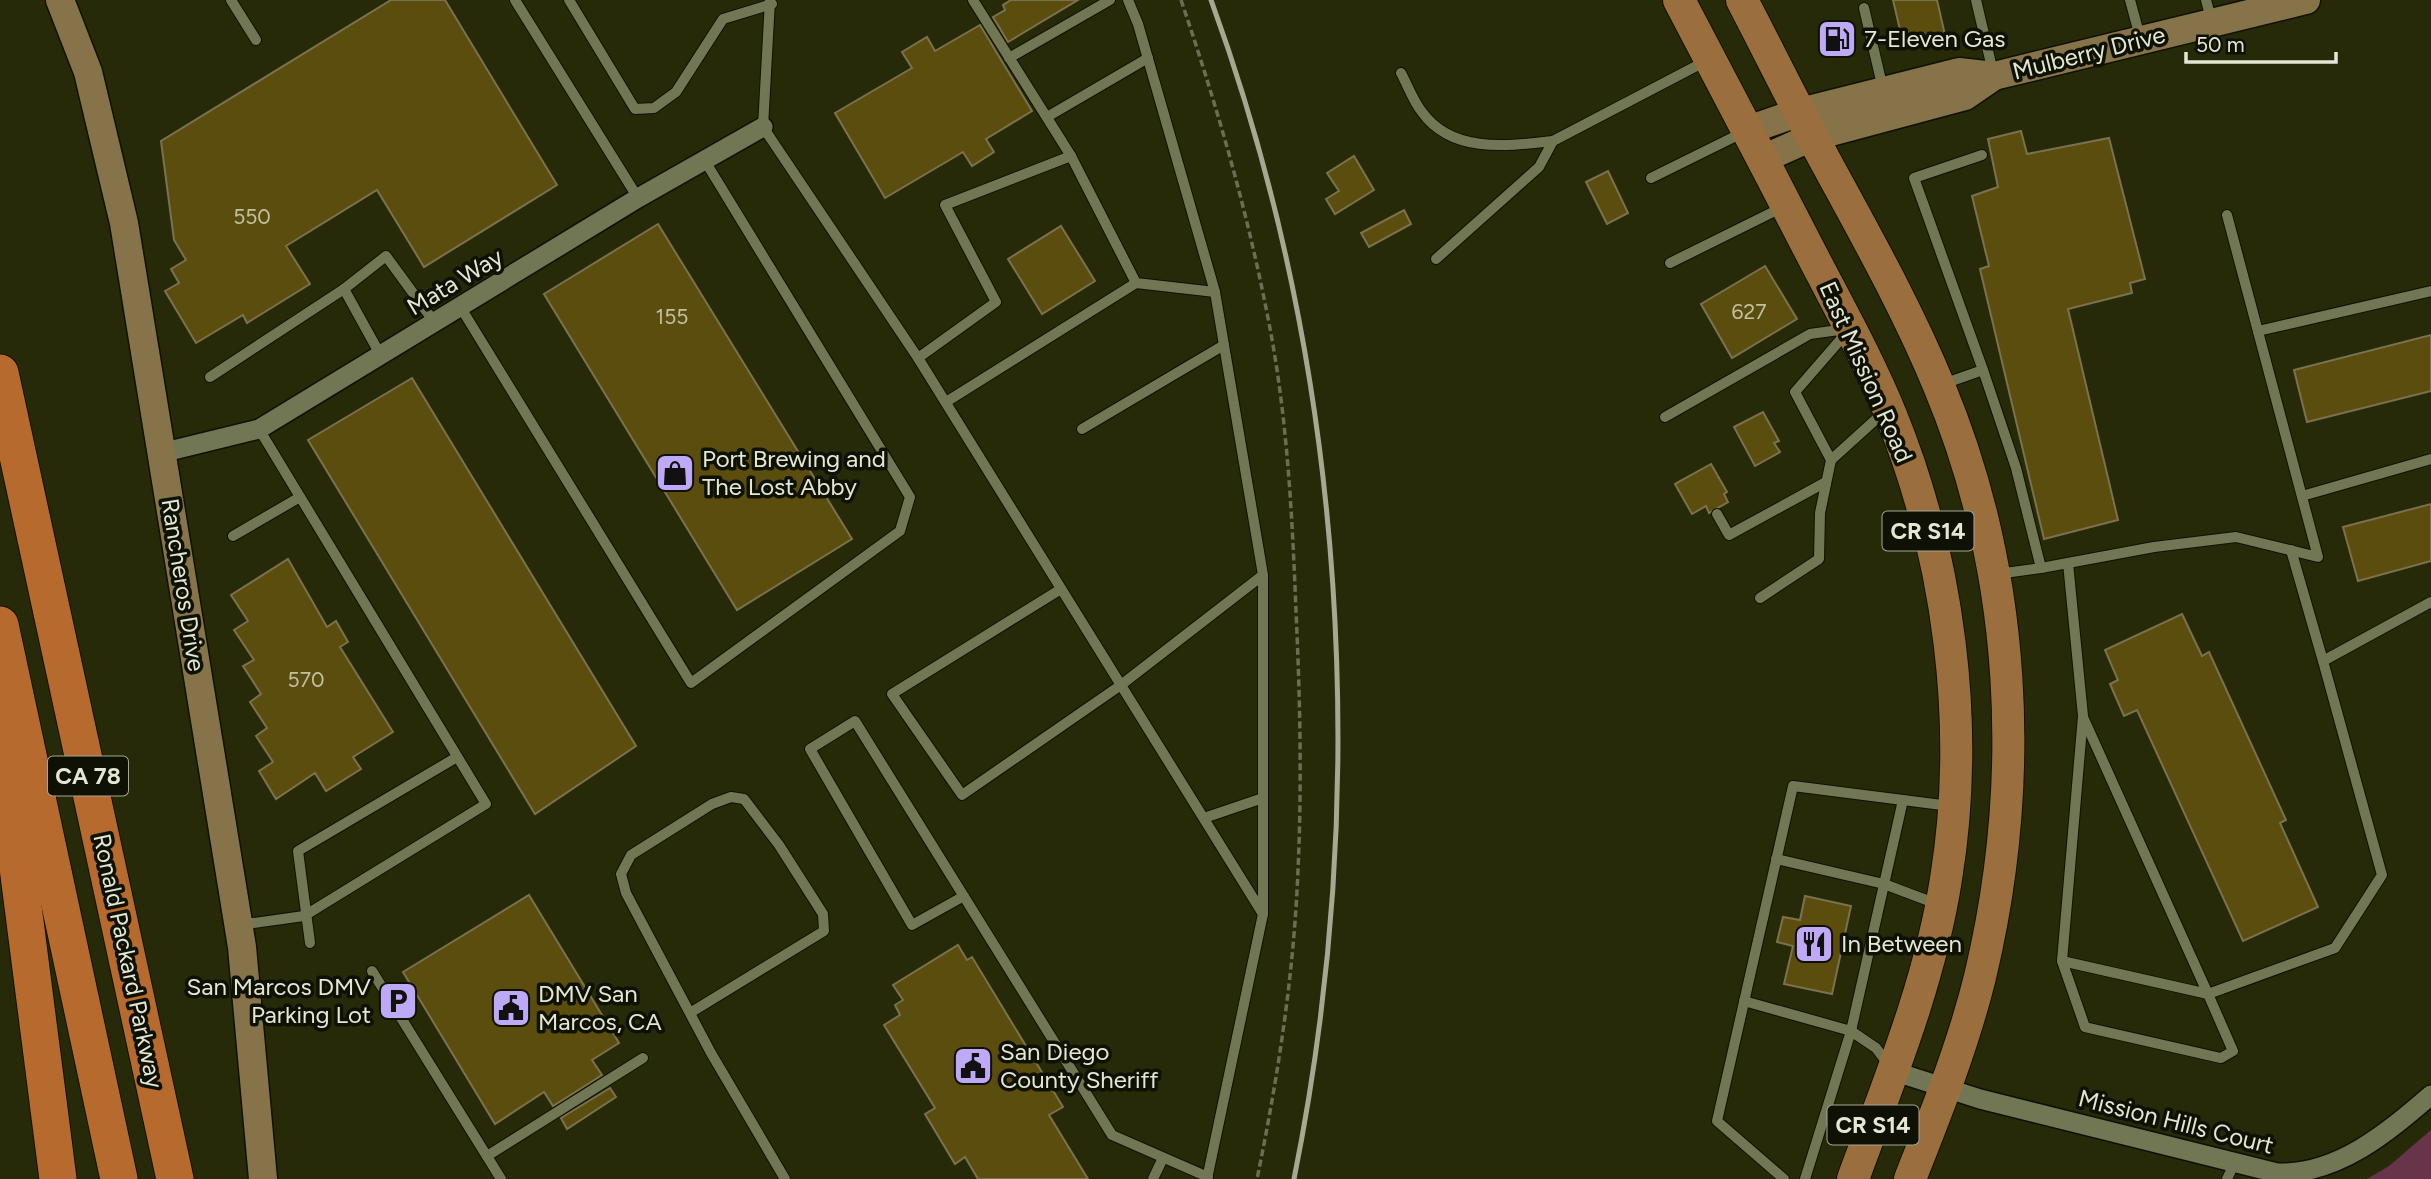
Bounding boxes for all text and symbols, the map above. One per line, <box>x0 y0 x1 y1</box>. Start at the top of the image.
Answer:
fuel station icon: 7-Eleven Gas <box>1816 18 1858 60</box>
street label: Mulberry Drive <box>2009 20 2168 86</box>
scale bar <box>2186 21 2336 65</box>
place label: 7-Eleven Gas <box>1864 24 2005 53</box>
text: 50 m <box>2196 32 2245 57</box>
house number: 550 <box>233 204 271 229</box>
street label: Mata Way <box>402 242 508 321</box>
street label: East Mission Road <box>1814 277 1919 467</box>
house number: 627 <box>1732 299 1766 324</box>
house number: 155 <box>656 304 688 329</box>
place label: Port Brewing and The Lost Abby <box>702 444 886 501</box>
shop icon: Port Brewing and The Lost Abby <box>654 452 696 494</box>
street label: Rancheros Drive <box>156 496 211 674</box>
road number: CR S14 <box>1882 512 1974 551</box>
house number: 570 <box>288 667 324 692</box>
road number: CA 78 <box>48 756 128 796</box>
street label: Ronald Packard Parkway <box>87 831 170 1091</box>
restaurant icon: In Between <box>1793 923 1835 965</box>
place label: In Between <box>1841 929 1962 958</box>
place label: San Marcos DMV Parking Lot <box>187 972 371 1029</box>
place label: DMV San Marcos, CA <box>538 979 662 1036</box>
parking icon: San Marcos DMV Parking Lot <box>377 980 419 1022</box>
public building icon: DMV San Marcos, CA <box>490 987 532 1029</box>
place label: San Diego County Sheriff <box>1000 1037 1158 1094</box>
public building icon: San Diego County Sheriff <box>952 1045 994 1087</box>
street label: Mission Hills Court <box>2076 1083 2277 1160</box>
road number: CR S14 <box>1828 1106 1918 1144</box>

